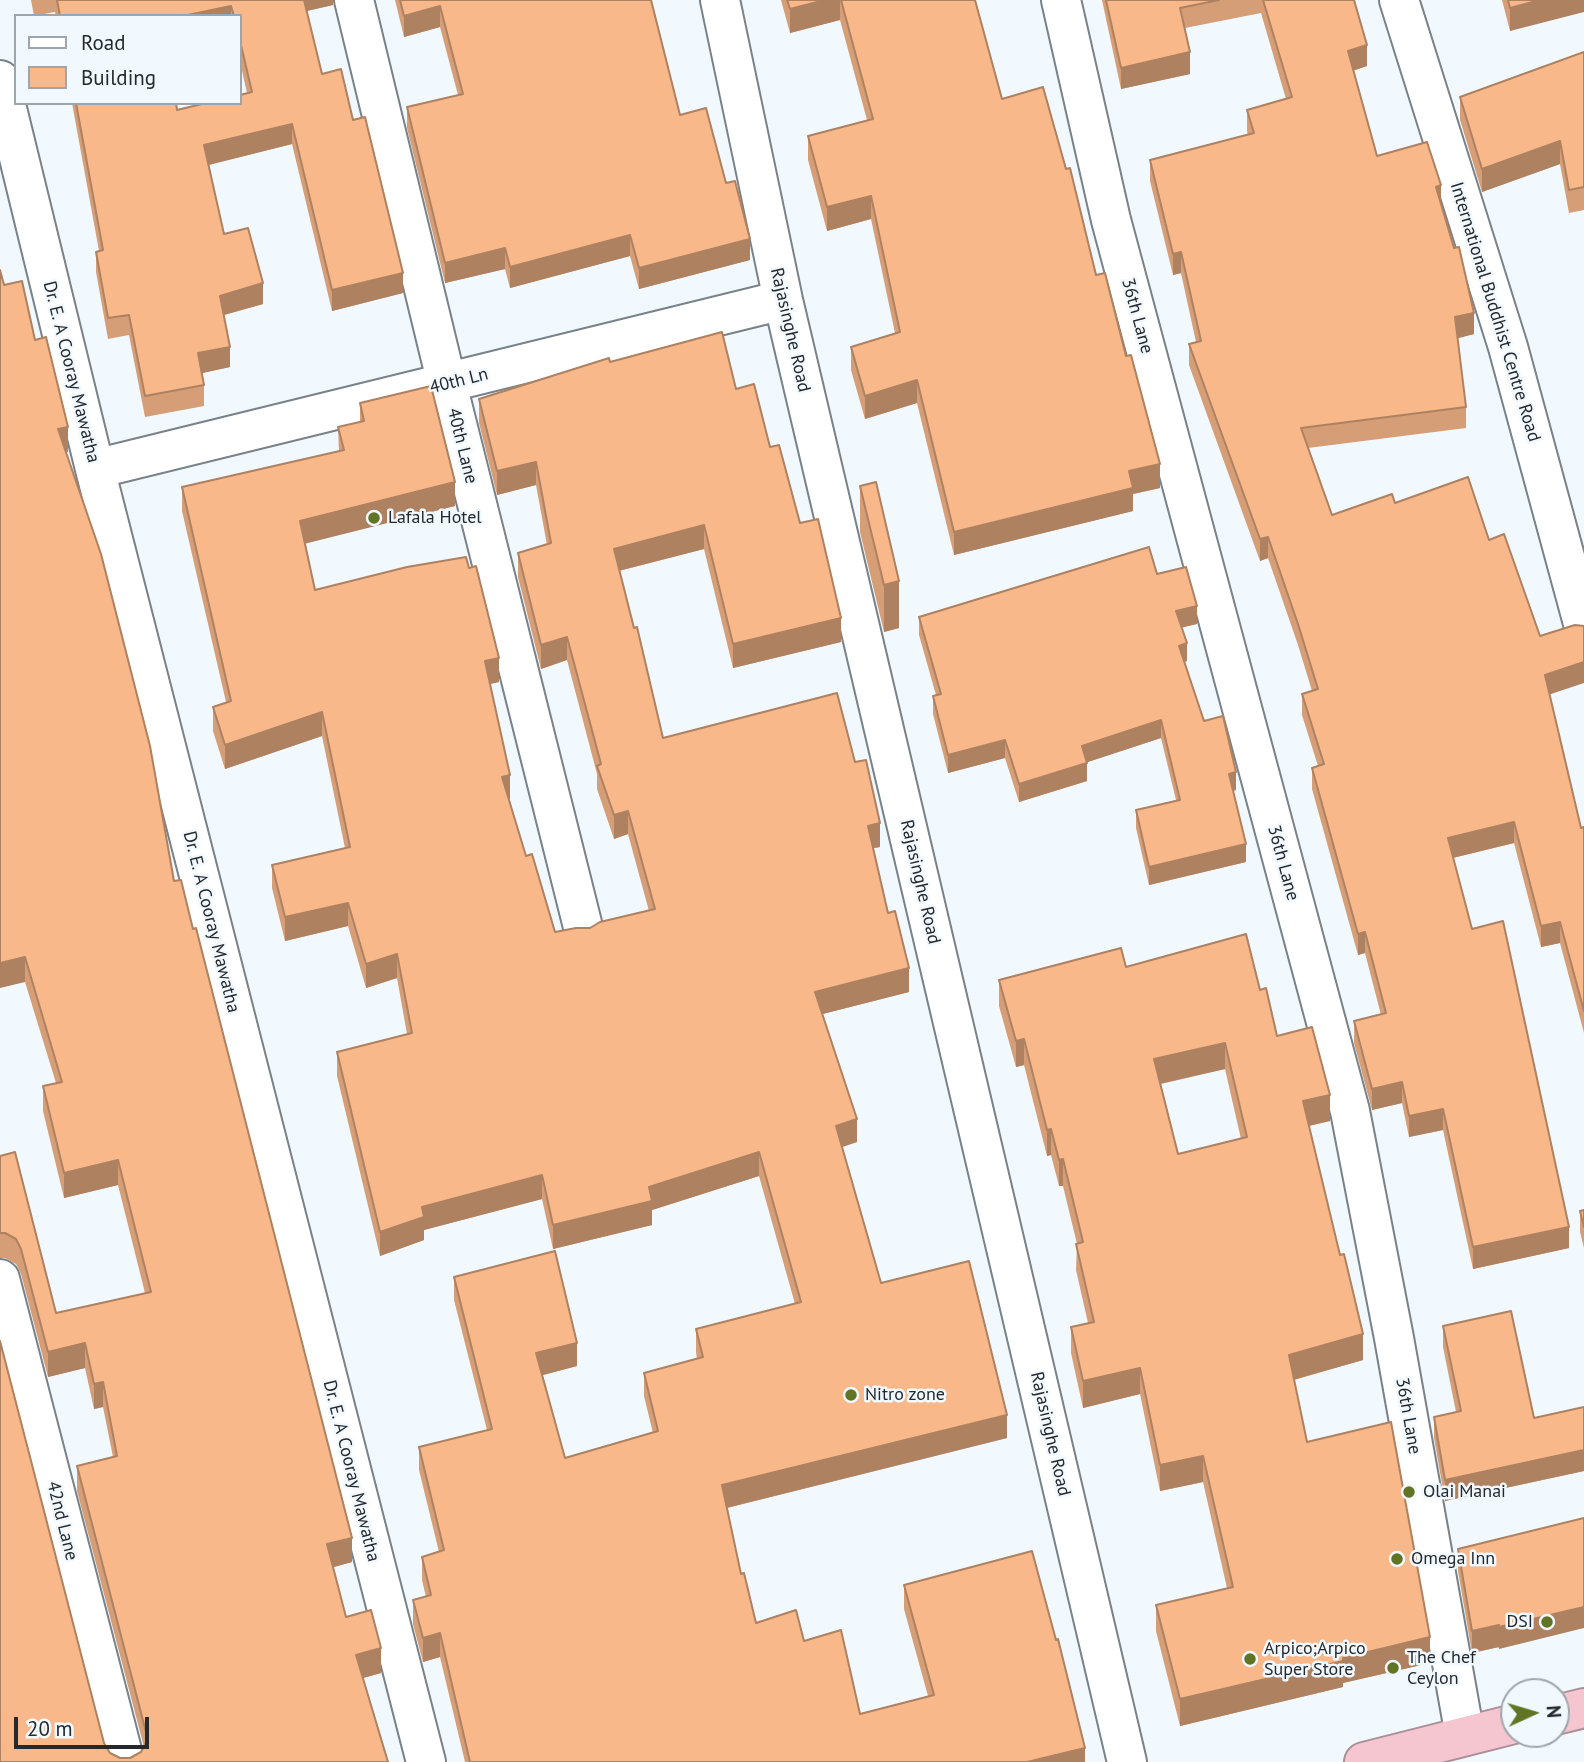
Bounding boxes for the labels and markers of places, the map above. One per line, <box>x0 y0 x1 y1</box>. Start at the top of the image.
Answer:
place label: Lafala Hotel <box>388 507 482 529</box>
marker: Lafala Hotel <box>366 510 382 526</box>
place label: Nitro zone <box>865 1384 945 1406</box>
marker: Nitro zone <box>843 1387 859 1403</box>
place label: Olai Manai <box>1423 1481 1506 1503</box>
marker: Olai Manai <box>1401 1484 1417 1500</box>
place label: Omega Inn <box>1411 1548 1495 1570</box>
marker: Omega Inn <box>1389 1551 1405 1567</box>
place label: DSI <box>1506 1611 1533 1633</box>
marker: DSI <box>1539 1614 1555 1630</box>
place label: Arpico;Arpico Super Store <box>1264 1638 1366 1680</box>
place label: The Chef Ceylon <box>1407 1647 1476 1690</box>
marker: Arpico;Arpico Super Store <box>1242 1651 1258 1667</box>
marker: The Chef Ceylon <box>1385 1660 1401 1676</box>

